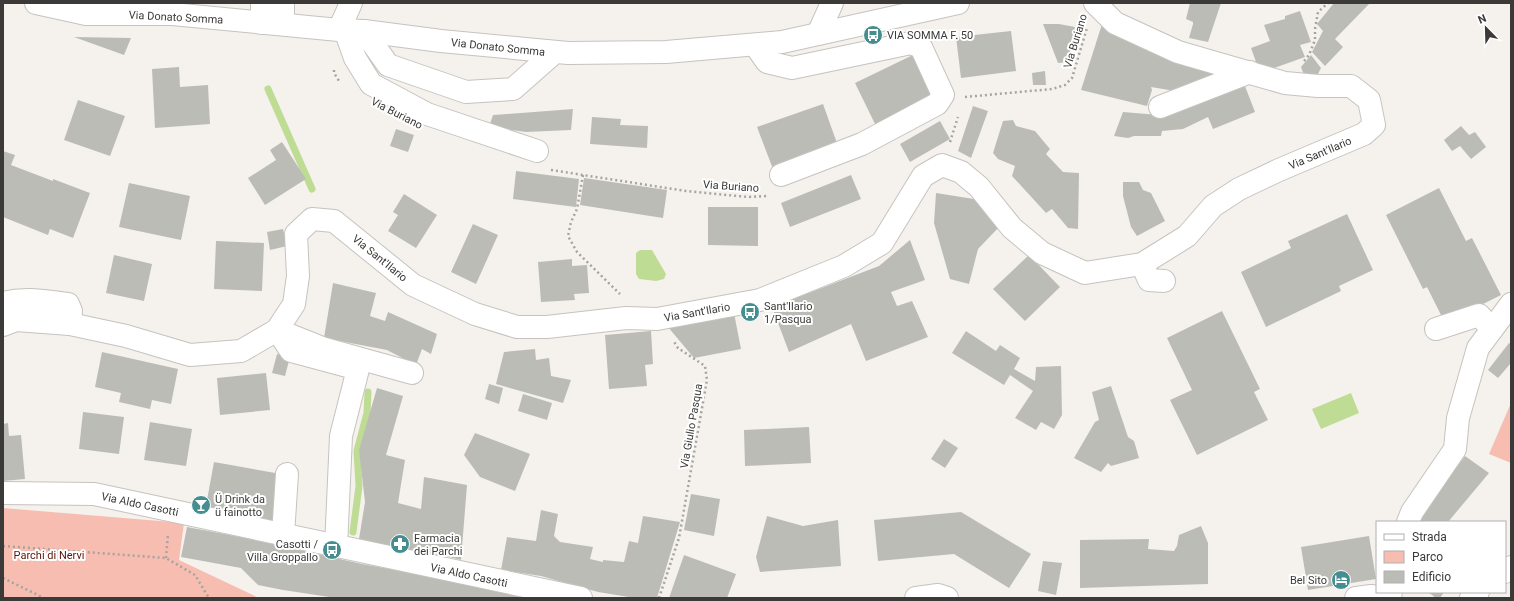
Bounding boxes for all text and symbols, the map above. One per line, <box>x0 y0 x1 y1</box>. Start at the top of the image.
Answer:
north arrow <box>1466 8 1506 48</box>
street label: Via Donato Somma <box>128 9 224 26</box>
street label: Via Buriano <box>1061 12 1090 70</box>
text: N <box>1476 12 1489 27</box>
bus stop icon: VIA SOMMA F. 50 <box>862 24 884 46</box>
place label: VIA SOMMA F. 50 <box>887 29 973 42</box>
street label: Via Donato Somma <box>450 36 546 59</box>
street label: Via Buriano <box>369 95 425 132</box>
street label: Via Sant'Ilario <box>1287 134 1353 172</box>
street label: Via Buriano <box>703 178 759 195</box>
street label: Via Sant'Ilario <box>350 232 410 284</box>
street label: Via Sant'Ilario <box>663 300 731 325</box>
place label: Sant'Ilario 1/Pasqua <box>764 300 812 326</box>
bus stop icon: Sant'Ilario 1/Pasqua <box>739 301 761 323</box>
street label: Via Giulio Pasqua <box>678 383 705 469</box>
street label: Via Aldo Casotti <box>100 490 180 519</box>
place label: Ü Drink da ü fainotto <box>215 493 265 519</box>
bar icon: Ü Drink da ü fainotto <box>190 494 212 516</box>
legend <box>1376 521 1506 593</box>
text: Strada <box>1412 530 1447 544</box>
place label: Farmacia dei Parchi <box>414 532 462 558</box>
pharmacy icon: Farmacia dei Parchi <box>389 533 411 555</box>
place label: Casotti / Villa Groppallo <box>247 538 318 564</box>
bus stop icon: Casotti / Villa Groppallo <box>321 539 343 561</box>
park label: Parchi di Nervi <box>14 549 84 562</box>
text: Parco <box>1412 550 1443 564</box>
street label: Via Aldo Casotti <box>429 561 509 590</box>
hotel icon: Bel Sito <box>1330 569 1352 591</box>
text: Edificio <box>1412 570 1451 584</box>
place label: Bel Sito <box>1290 574 1327 587</box>

